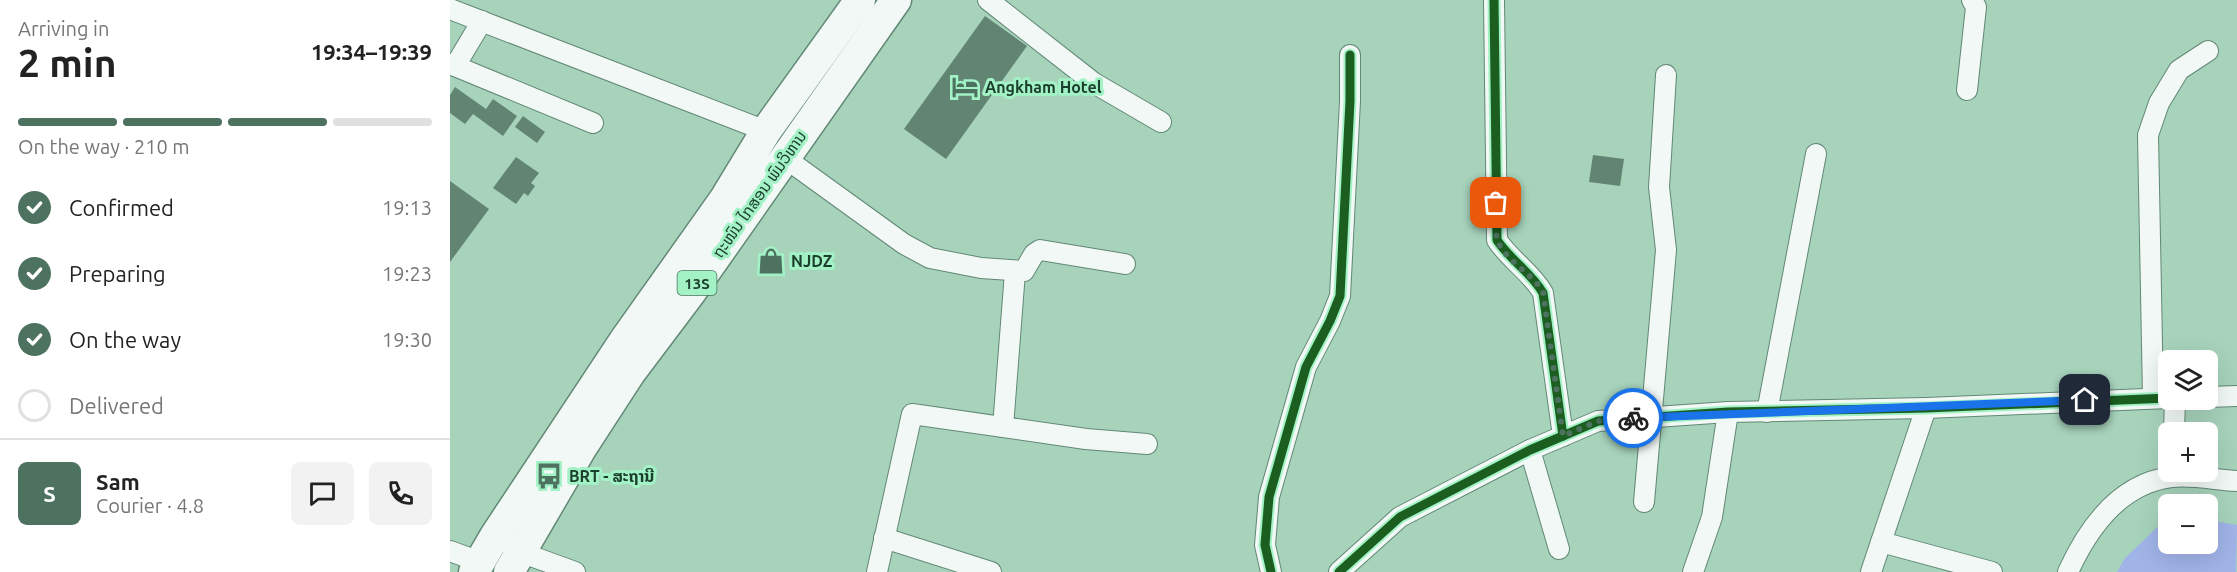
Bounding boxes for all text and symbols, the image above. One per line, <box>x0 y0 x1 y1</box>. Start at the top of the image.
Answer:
text: Arriving in <box>18 17 109 40</box>
text: 19:34–19:39 <box>311 39 432 64</box>
text: 2 min <box>18 41 117 84</box>
hotel icon: Angkham Hotel <box>950 72 980 102</box>
place label: Angkham Hotel <box>985 78 1102 96</box>
street label: ຖະໜົນ ໄກສອນ ພົມວິຫານ <box>708 127 810 261</box>
text: On the way · 210 m <box>18 135 190 158</box>
pin <box>1470 177 1521 228</box>
icon: bag <box>1479 186 1512 219</box>
icon: check <box>18 191 51 224</box>
text: Confirmed <box>69 195 174 220</box>
text: 19:13 <box>382 196 432 219</box>
shop icon: NJDZ <box>756 246 786 276</box>
place label: NJDZ <box>791 252 833 270</box>
icon: check <box>18 257 51 290</box>
text: Preparing <box>69 261 166 286</box>
text: 19:23 <box>382 262 432 285</box>
road number: 13S <box>678 271 716 295</box>
icon: check <box>18 323 51 356</box>
text: On the way <box>69 327 181 352</box>
text: 19:30 <box>382 328 432 351</box>
map controls <box>2158 350 2218 554</box>
button: layers <box>2158 350 2218 410</box>
pin <box>2059 374 2110 425</box>
icon: home <box>2068 383 2101 416</box>
courier <box>1603 388 1663 448</box>
text: Delivered <box>69 393 164 418</box>
icon: bike <box>1617 402 1650 435</box>
button: + <box>2158 422 2218 482</box>
bus stop icon: BRT - ສະຖານີ <box>534 461 564 491</box>
button: chat <box>291 462 354 525</box>
button: phone <box>369 462 432 525</box>
place label: BRT - ສະຖານີ <box>569 467 655 485</box>
text: Sam <box>96 469 140 494</box>
text: S <box>43 481 56 506</box>
text: Courier · 4.8 <box>96 494 204 517</box>
button: − <box>2158 494 2218 554</box>

